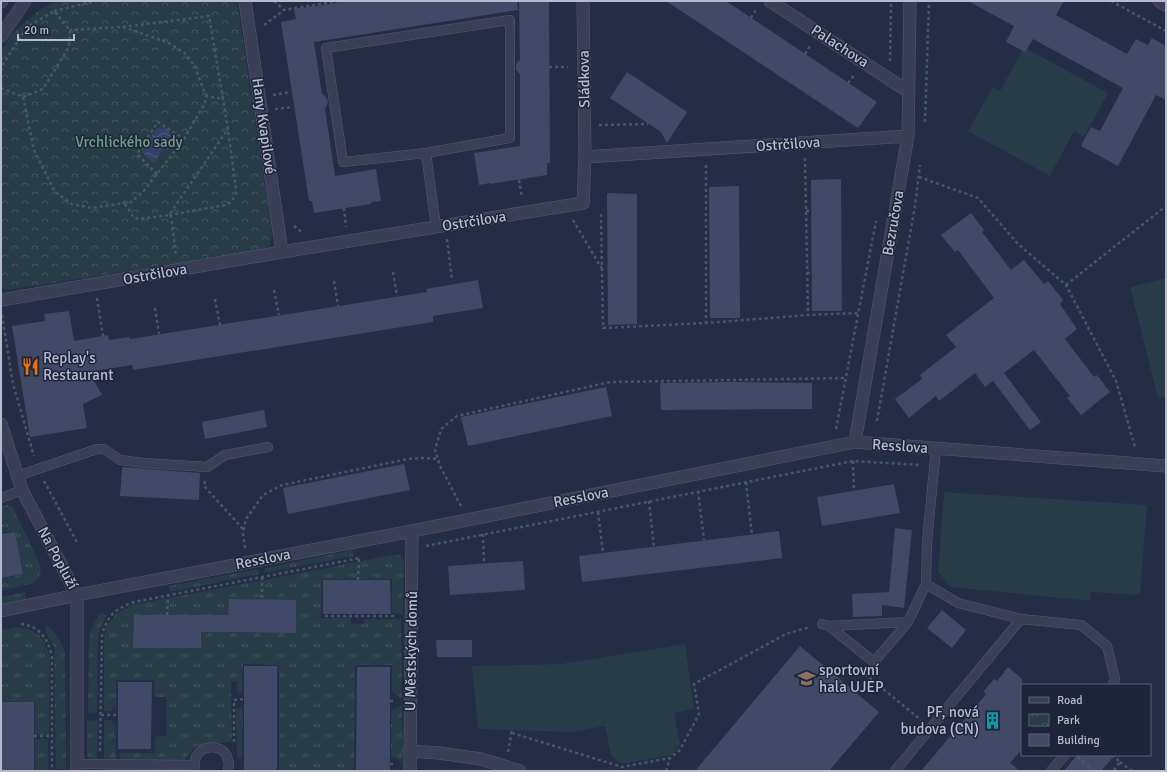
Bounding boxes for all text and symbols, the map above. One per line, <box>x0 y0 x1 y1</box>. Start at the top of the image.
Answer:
scale bar <box>18 16 74 42</box>
street label: Palachova <box>808 21 872 71</box>
text: 20 m <box>24 23 49 38</box>
street label: Sládkova <box>574 50 594 108</box>
street label: Hany Kvapilové <box>248 77 280 175</box>
park label: Vrchlického sady <box>75 133 183 151</box>
street label: Ostrčilova <box>755 133 821 155</box>
street label: Bezručova <box>878 189 908 257</box>
street label: Ostrčilova <box>441 207 507 235</box>
street label: Ostrčilova <box>122 260 188 288</box>
place label: Replay's Restaurant <box>43 349 113 384</box>
restaurant icon: Replay's Restaurant <box>20 357 40 377</box>
street label: Resslova <box>872 435 928 457</box>
street label: Resslova <box>552 483 610 511</box>
street label: Na Popluží <box>34 524 82 592</box>
street label: Resslova <box>234 545 292 573</box>
street label: U Městských domů <box>401 591 421 711</box>
place label: sportovní hala UJEP <box>819 661 884 696</box>
school or university icon: sportovní hala UJEP <box>796 669 816 689</box>
legend <box>1021 684 1151 756</box>
text: Road <box>1057 693 1083 708</box>
place label: PF, nová budova (CN) <box>900 703 979 738</box>
building icon: PF, nová budova (CN) <box>982 711 1002 731</box>
text: Park <box>1057 713 1080 728</box>
text: Building <box>1057 733 1100 748</box>

